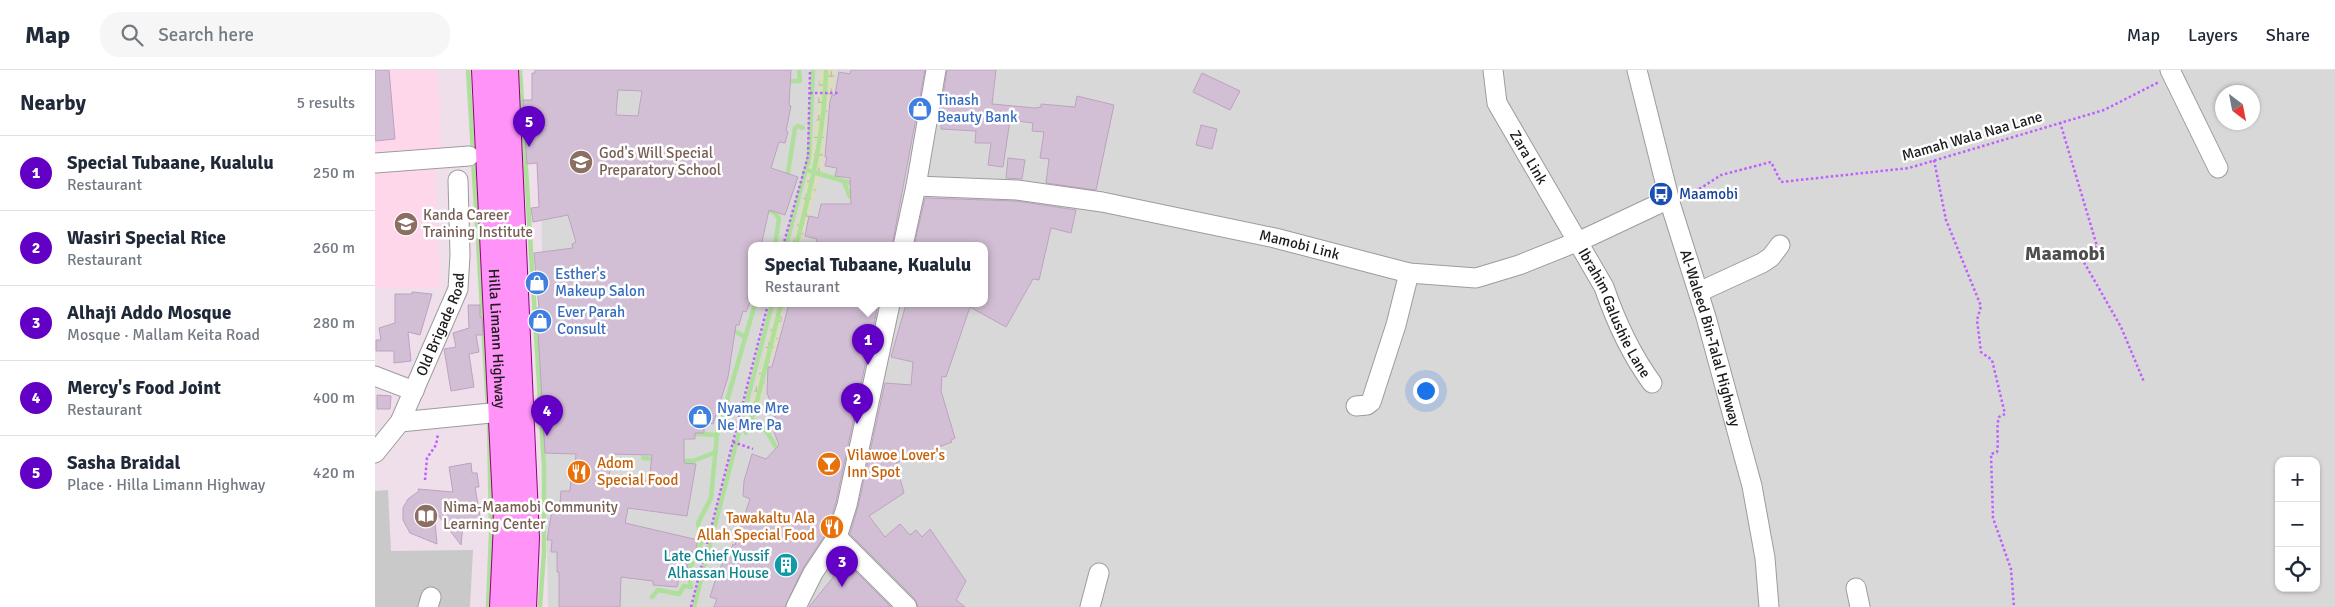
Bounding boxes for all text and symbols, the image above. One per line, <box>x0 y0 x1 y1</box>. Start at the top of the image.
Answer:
search box <box>100 12 450 57</box>
text: Map <box>25 20 70 50</box>
icon: search <box>118 21 146 49</box>
text: Search here <box>158 23 254 47</box>
text: Map <box>2127 24 2160 46</box>
text: Layers <box>2188 24 2238 46</box>
text: Share <box>2266 24 2310 46</box>
north arrow <box>2215 85 2260 130</box>
text: Nearby <box>20 90 86 116</box>
place label: Tinash Beauty Bank <box>937 91 1018 126</box>
text: 5 results <box>296 93 355 113</box>
shop icon: Tinash Beauty Bank <box>907 96 933 122</box>
pin: 5 <box>513 106 545 147</box>
street label: Mamah Wala Naa Lane <box>1900 107 2044 165</box>
street label: Zara Link <box>1506 127 1552 188</box>
place label: God's Will Special Preparatory School <box>599 144 721 179</box>
school or university icon: God's Will Special Preparatory School <box>568 149 594 175</box>
text: Special Tubaane, Kualulu <box>67 151 274 175</box>
text: 1 <box>32 163 40 183</box>
text: 250 m <box>313 163 355 183</box>
text: Restaurant <box>67 175 142 195</box>
bus stop icon: Maamobi <box>1648 181 1674 207</box>
place label: Maamobi <box>1679 185 1738 203</box>
place label: Kanda Career Training Institute <box>423 206 533 241</box>
school or university icon: Kanda Career Training Institute <box>393 211 419 237</box>
text: Wasiri Special Rice <box>67 226 226 250</box>
street label: Mamobi Link <box>1258 226 1342 264</box>
text: 2 <box>32 238 40 258</box>
text: 260 m <box>313 238 355 258</box>
district label: Maamobi <box>2025 241 2105 266</box>
popup <box>748 242 988 307</box>
street label: Ibrahim Galushie Lane <box>1574 245 1655 381</box>
street label: Al-Waleed Bin-Talal Highway <box>1676 247 1744 429</box>
text: Restaurant <box>67 250 142 270</box>
text: Special Tubaane, Kualulu <box>765 253 971 277</box>
place label: Esther's Makeup Salon <box>555 265 645 300</box>
street label: Hilla Limann Highway <box>485 268 509 409</box>
shop icon: Esther's Makeup Salon <box>524 270 550 296</box>
street label: Old Brigade Road <box>412 272 468 379</box>
text: Restaurant <box>765 277 840 297</box>
text: Alhaji Addo Mosque <box>67 301 231 325</box>
place label: Ever Parah Consult <box>557 303 625 338</box>
shop icon: Ever Parah Consult <box>527 308 553 334</box>
text: 3 <box>32 313 40 333</box>
text: 280 m <box>313 313 355 333</box>
pin: 1 <box>852 324 884 365</box>
text: Mosque · Mallam Keita Road <box>67 325 260 345</box>
text: Mercy's Food Joint <box>67 376 221 400</box>
your location <box>1413 378 1439 404</box>
pin: 2 <box>841 383 873 424</box>
text: 4 <box>32 388 40 408</box>
text: 400 m <box>313 388 355 408</box>
pin: 4 <box>531 395 563 436</box>
place label: Nyame Mre Ne Mre Pa <box>717 399 789 434</box>
text: Restaurant <box>67 400 142 420</box>
shop icon: Nyame Mre Ne Mre Pa <box>687 404 713 430</box>
place label: Vilawoe Lover's Inn Spot <box>847 446 946 481</box>
text: Sasha Braidal <box>67 451 180 475</box>
bar icon: Vilawoe Lover's Inn Spot <box>816 451 842 477</box>
place label: Adom Special Food <box>597 454 678 489</box>
map controls <box>2275 457 2320 592</box>
button: + <box>2275 457 2320 502</box>
restaurant icon: Adom Special Food <box>566 459 592 485</box>
text: 5 <box>32 463 40 483</box>
text: 420 m <box>313 463 355 483</box>
text: Place · Hilla Limann Highway <box>67 475 265 495</box>
place label: Nima-Maamobi Community Learning Center <box>443 498 618 533</box>
button: − <box>2275 502 2320 547</box>
library icon: Nima-Maamobi Community Learning Center <box>413 503 439 529</box>
place label: Tawakaltu Ala Allah Special Food <box>697 509 815 544</box>
restaurant icon: Tawakaltu Ala Allah Special Food <box>819 514 845 540</box>
pin: 3 <box>826 546 858 587</box>
place label: Late Chief Yussif Alhassan House <box>664 547 770 582</box>
button: locate <box>2275 547 2320 592</box>
building icon: Late Chief Yussif Alhassan House <box>773 552 799 578</box>

